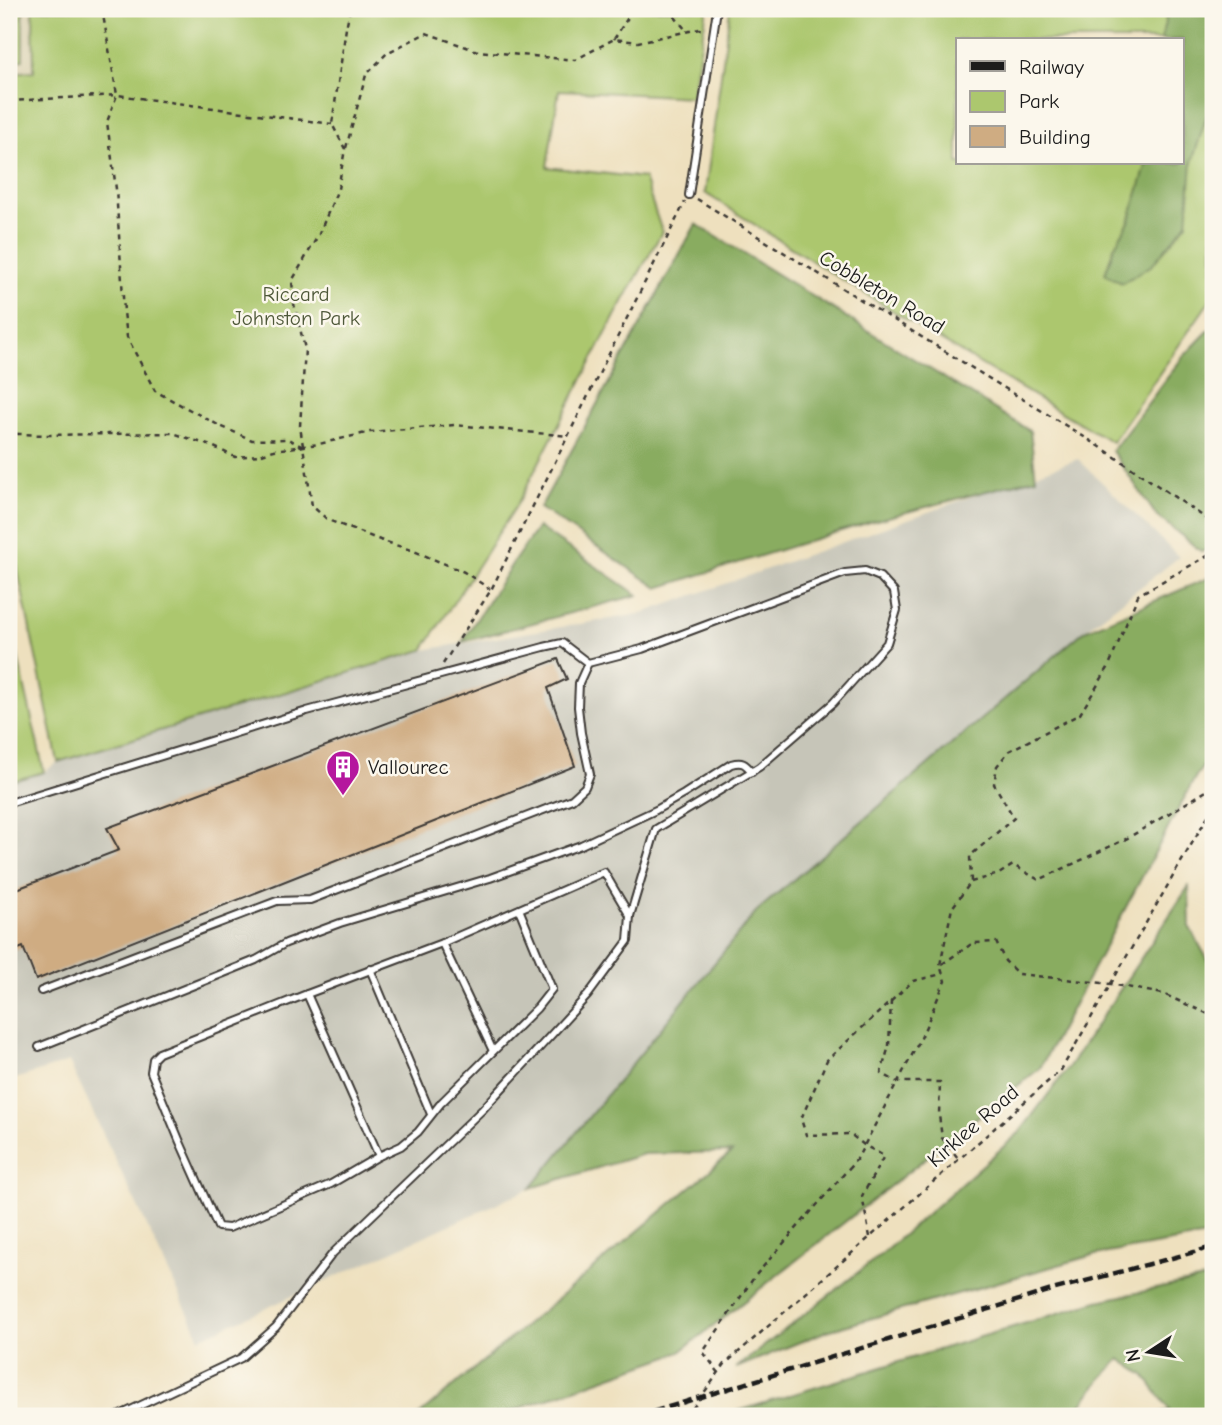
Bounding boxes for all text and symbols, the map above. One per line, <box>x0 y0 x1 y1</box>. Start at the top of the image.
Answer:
legend <box>956 38 1184 164</box>
text: Railway <box>1019 55 1084 79</box>
text: Park <box>1019 89 1059 113</box>
text: Building <box>1019 125 1091 149</box>
street label: Cobbleton Road <box>815 245 949 339</box>
park label: Riccard Johnston Park <box>232 282 360 330</box>
building icon: Vallourec <box>324 748 362 797</box>
place label: Vallourec <box>368 755 449 779</box>
street label: Kirklee Road <box>922 1080 1024 1172</box>
north arrow <box>1114 1316 1184 1386</box>
text: N <box>1121 1347 1145 1364</box>

